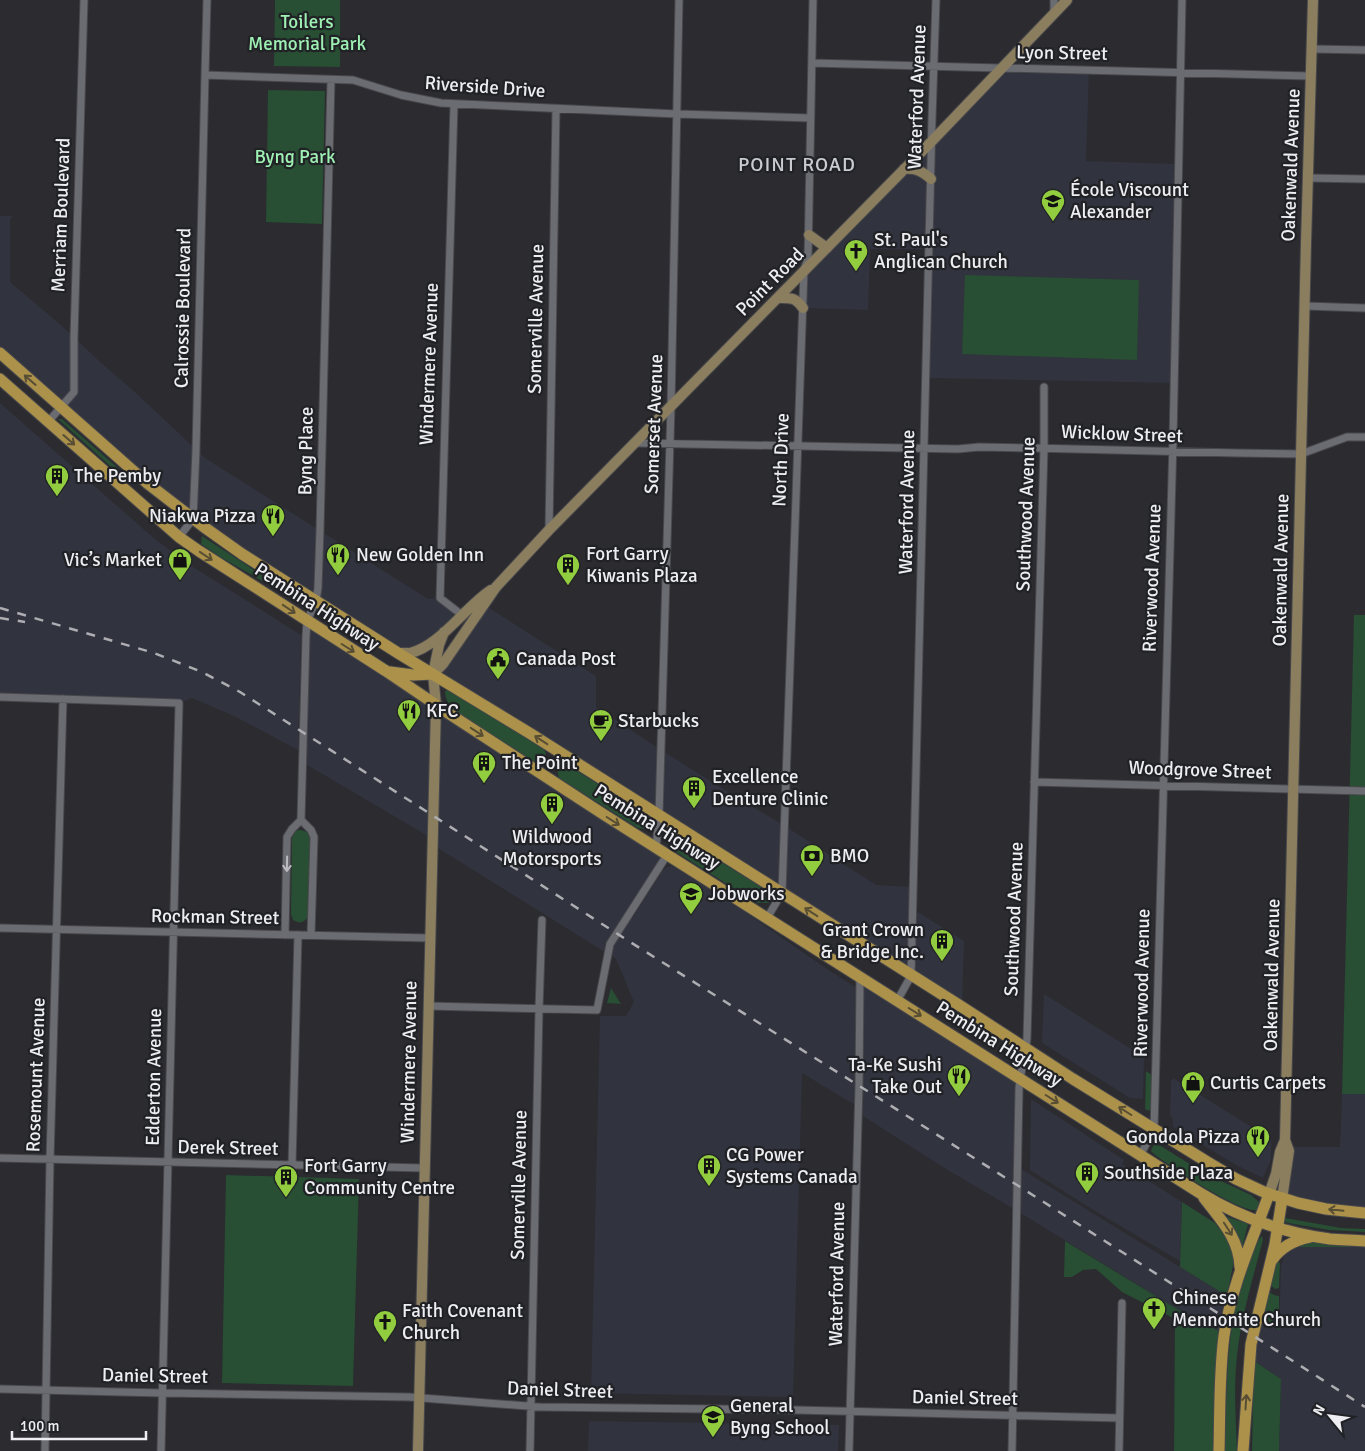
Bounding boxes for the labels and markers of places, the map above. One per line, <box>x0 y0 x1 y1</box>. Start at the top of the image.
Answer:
place label: École Viscount Alexander <box>1070 178 1189 224</box>
school or university icon: École Viscount Alexander <box>1040 188 1066 222</box>
place label: St. Paul's Anglican Church <box>874 228 1008 274</box>
church icon: St. Paul's Anglican Church <box>843 238 869 272</box>
building icon: The Pemby <box>44 463 70 497</box>
place label: The Pemby <box>74 464 161 488</box>
restaurant icon: Niakwa Pizza <box>260 503 286 537</box>
place label: Niakwa Pizza <box>149 504 256 528</box>
restaurant icon: New Golden Inn <box>325 542 351 576</box>
place label: Fort Garry Kiwanis Plaza <box>586 542 698 588</box>
place label: New Golden Inn <box>356 543 484 567</box>
shop icon: Vic’s Market <box>167 547 193 581</box>
place label: Vic’s Market <box>64 548 162 572</box>
building icon: Fort Garry Kiwanis Plaza <box>555 552 581 586</box>
public building icon: Canada Post <box>485 646 511 680</box>
place label: Canada Post <box>516 647 616 671</box>
restaurant icon: KFC <box>396 698 422 732</box>
place label: KFC <box>426 699 459 723</box>
cafe icon: Starbucks <box>588 708 614 742</box>
place label: Starbucks <box>618 709 699 733</box>
building icon: The Point <box>471 750 497 784</box>
place label: The Point <box>502 751 578 775</box>
place label: Excellence Denture Clinic <box>712 765 828 811</box>
building icon: Excellence Denture Clinic <box>681 775 707 809</box>
building icon: Wildwood Motorsports <box>539 791 565 825</box>
place label: Wildwood Motorsports <box>502 825 602 871</box>
bank icon: BMO <box>799 843 825 877</box>
place label: BMO <box>830 844 869 868</box>
school or university icon: Jobworks <box>678 881 704 915</box>
place label: Jobworks <box>708 882 785 906</box>
place label: Grant Crown & Bridge Inc. <box>821 918 924 964</box>
building icon: Grant Crown & Bridge Inc. <box>929 928 955 962</box>
place label: Ta-Ke Sushi Take Out <box>848 1053 942 1099</box>
restaurant icon: Ta-Ke Sushi Take Out <box>946 1063 972 1097</box>
shop icon: Curtis Carpets <box>1180 1070 1206 1104</box>
place label: Curtis Carpets <box>1210 1071 1326 1095</box>
restaurant icon: Gondola Pizza <box>1245 1124 1271 1158</box>
place label: Gondola Pizza <box>1126 1125 1240 1149</box>
place label: CG Power Systems Canada <box>726 1143 858 1189</box>
building icon: CG Power Systems Canada <box>696 1153 722 1187</box>
place label: Fort Garry Community Centre <box>304 1154 455 1200</box>
building icon: Southside Plaza <box>1074 1160 1100 1194</box>
place label: Southside Plaza <box>1104 1161 1233 1185</box>
building icon: Fort Garry Community Centre <box>273 1164 299 1198</box>
place label: Chinese Mennonite Church <box>1172 1286 1321 1332</box>
church icon: Chinese Mennonite Church <box>1141 1296 1167 1330</box>
place label: Faith Covenant Church <box>402 1299 523 1345</box>
church icon: Faith Covenant Church <box>372 1309 398 1343</box>
place label: General Byng School <box>730 1394 830 1440</box>
school or university icon: General Byng School <box>700 1404 726 1438</box>

